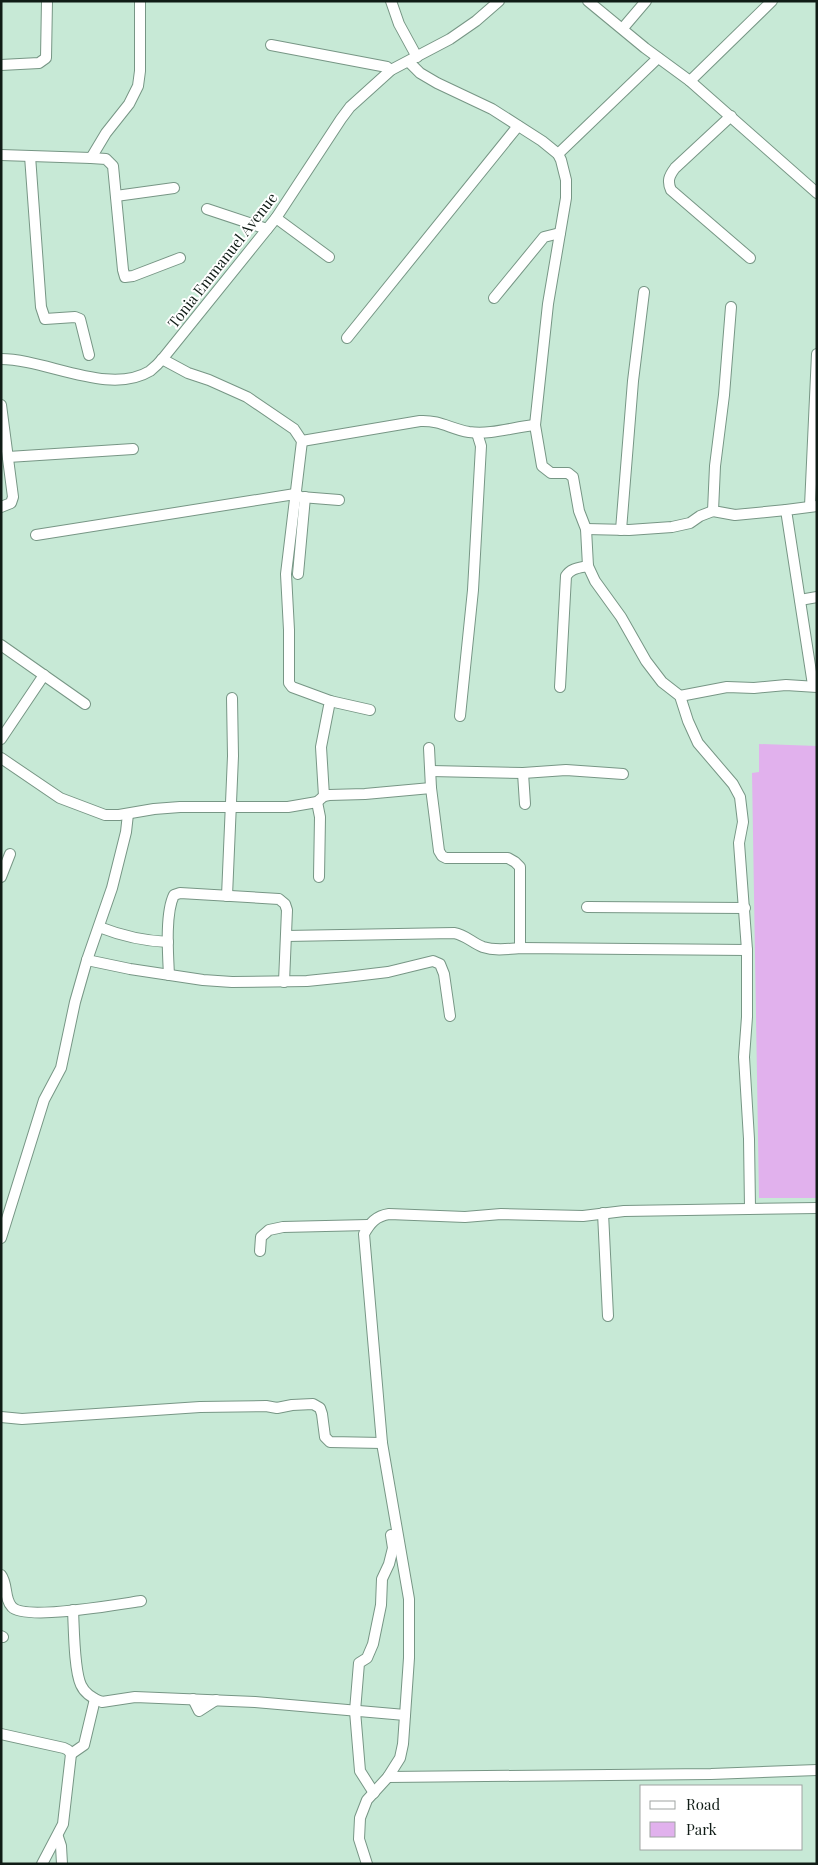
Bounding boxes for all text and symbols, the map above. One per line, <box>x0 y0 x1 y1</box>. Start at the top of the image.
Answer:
street label: Tonia Emmanuel Avenue <box>163 188 281 332</box>
legend <box>640 1785 803 1850</box>
text: Road <box>686 1794 720 1814</box>
text: Park <box>686 1819 718 1839</box>

